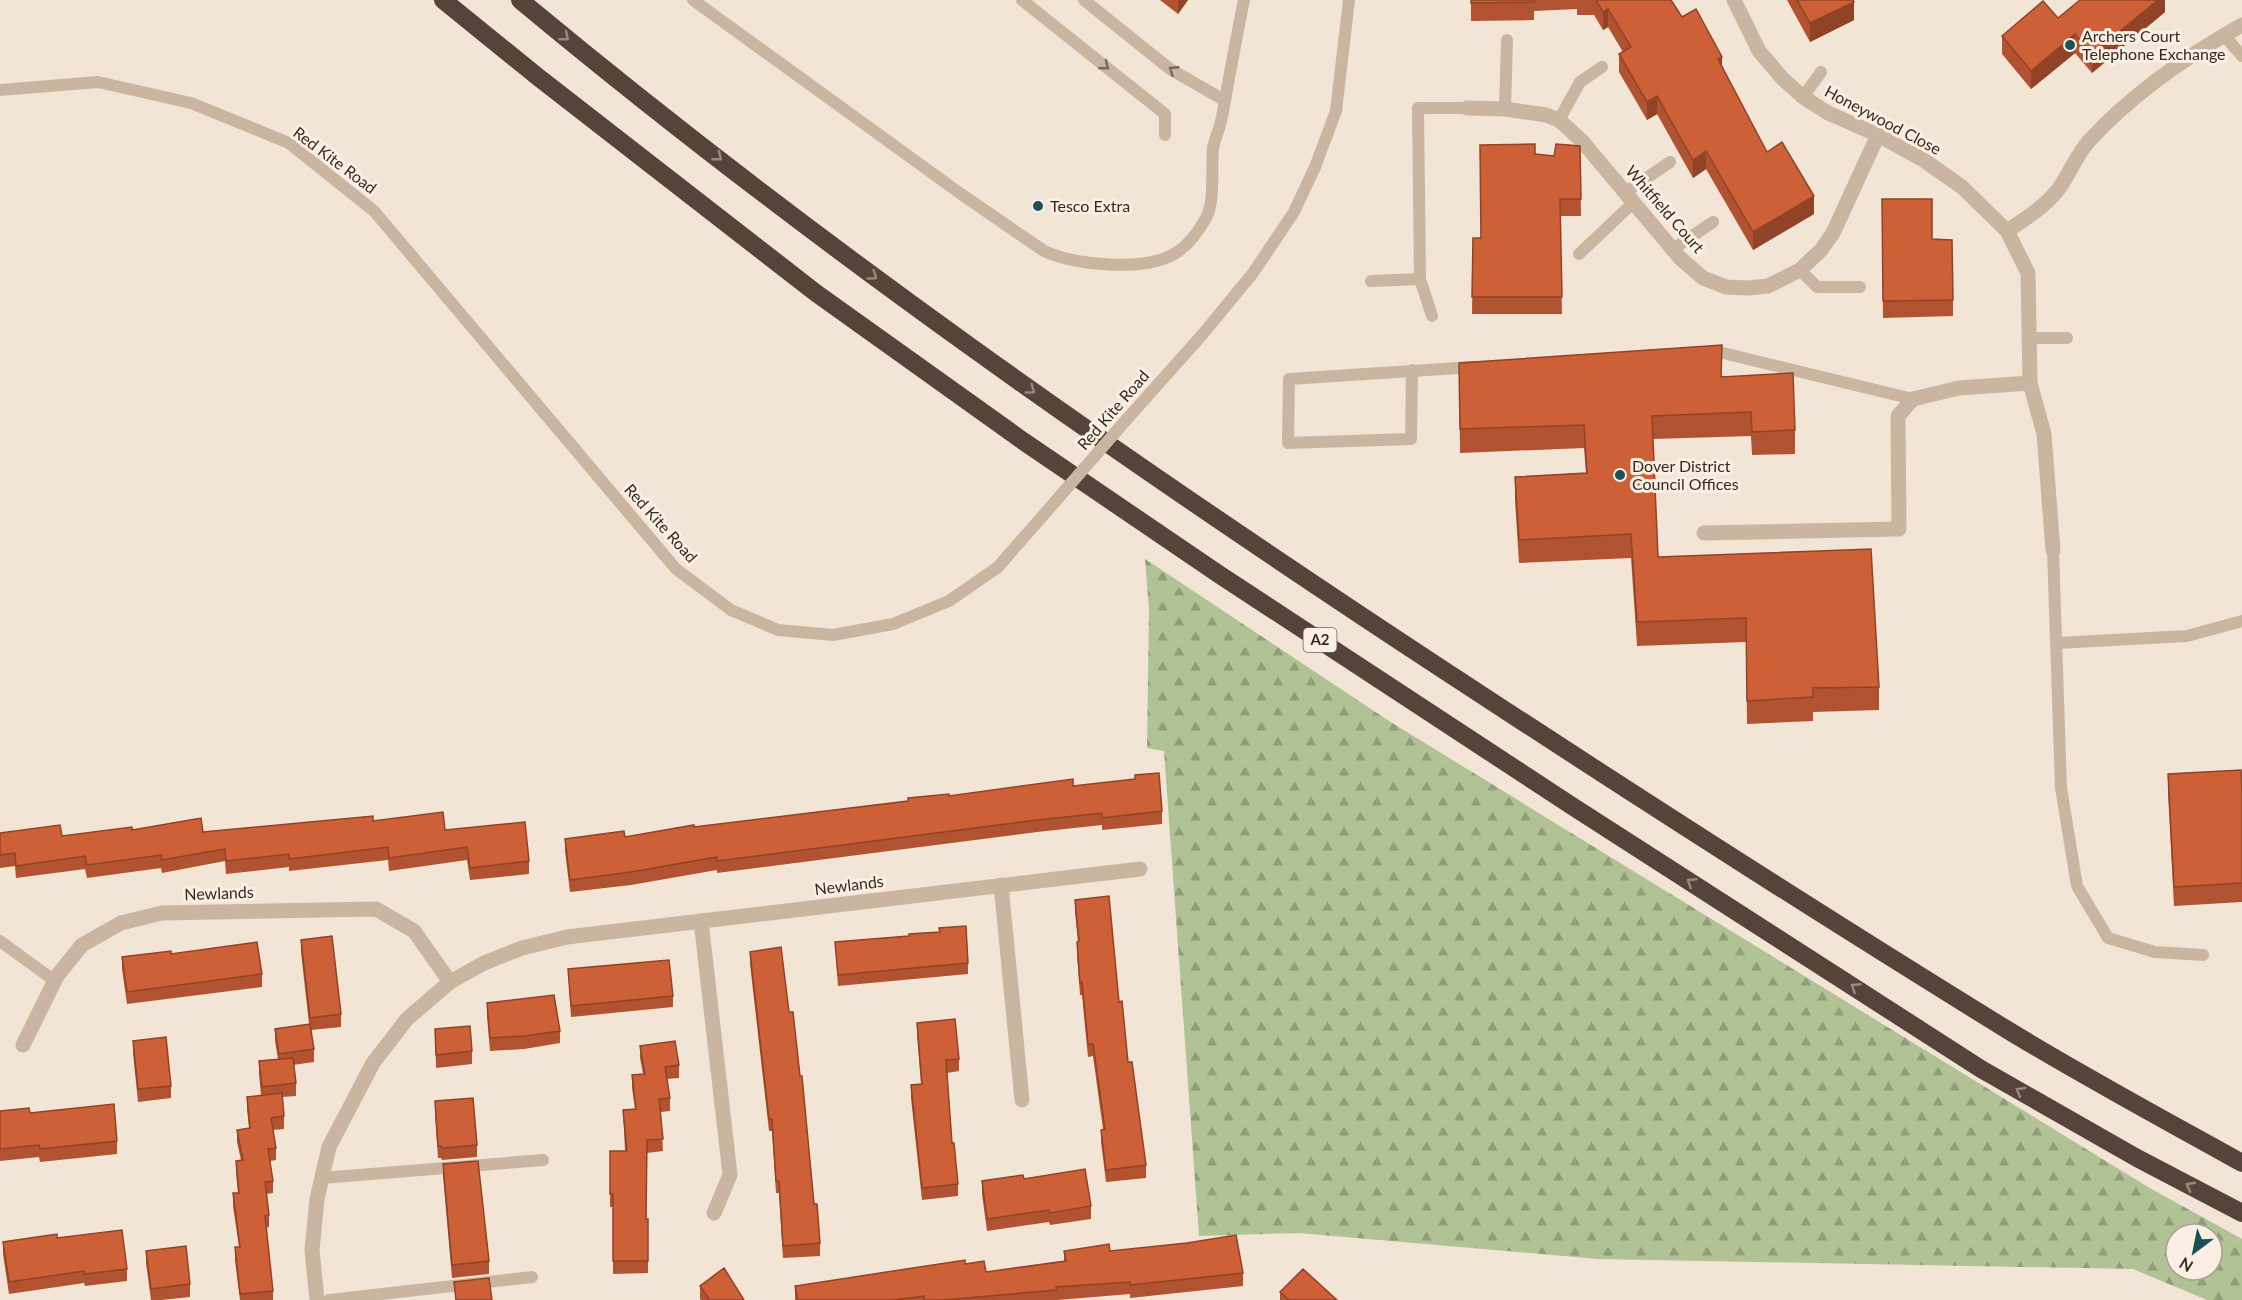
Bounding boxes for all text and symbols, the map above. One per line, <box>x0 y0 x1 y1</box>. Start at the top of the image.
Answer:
place label: Archers Court Telephone Exchange <box>2082 26 2226 63</box>
one-way arrow <box>558 30 569 41</box>
marker: Archers Court Telephone Exchange <box>2063 38 2077 52</box>
one-way arrow <box>1099 59 1110 70</box>
one-way arrow <box>1169 67 1180 78</box>
street label: Honeywood Close <box>1822 81 1945 158</box>
street label: Red Kite Road <box>290 122 381 197</box>
one-way arrow <box>712 150 723 161</box>
street label: Whitfield Court <box>1622 161 1709 256</box>
place label: Tesco Extra <box>1050 196 1130 215</box>
marker: Tesco Extra <box>1031 199 1045 213</box>
one-way arrow <box>867 269 878 280</box>
street label: Red Kite Road <box>1073 366 1152 453</box>
one-way arrow <box>1024 383 1035 394</box>
place label: Dover District Council Offices <box>1632 456 1739 493</box>
marker: Dover District Council Offices <box>1613 468 1627 482</box>
street label: Red Kite Road <box>621 479 702 566</box>
road number: A2 <box>1304 628 1336 652</box>
street label: Newlands <box>813 871 885 898</box>
one-way arrow <box>1687 877 1697 889</box>
street label: Newlands <box>184 882 254 903</box>
one-way arrow <box>1851 983 1861 995</box>
one-way arrow <box>2016 1087 2026 1098</box>
one-way arrow <box>2186 1182 2196 1193</box>
north arrow <box>2164 1222 2224 1282</box>
text: N <box>2176 1254 2196 1276</box>

